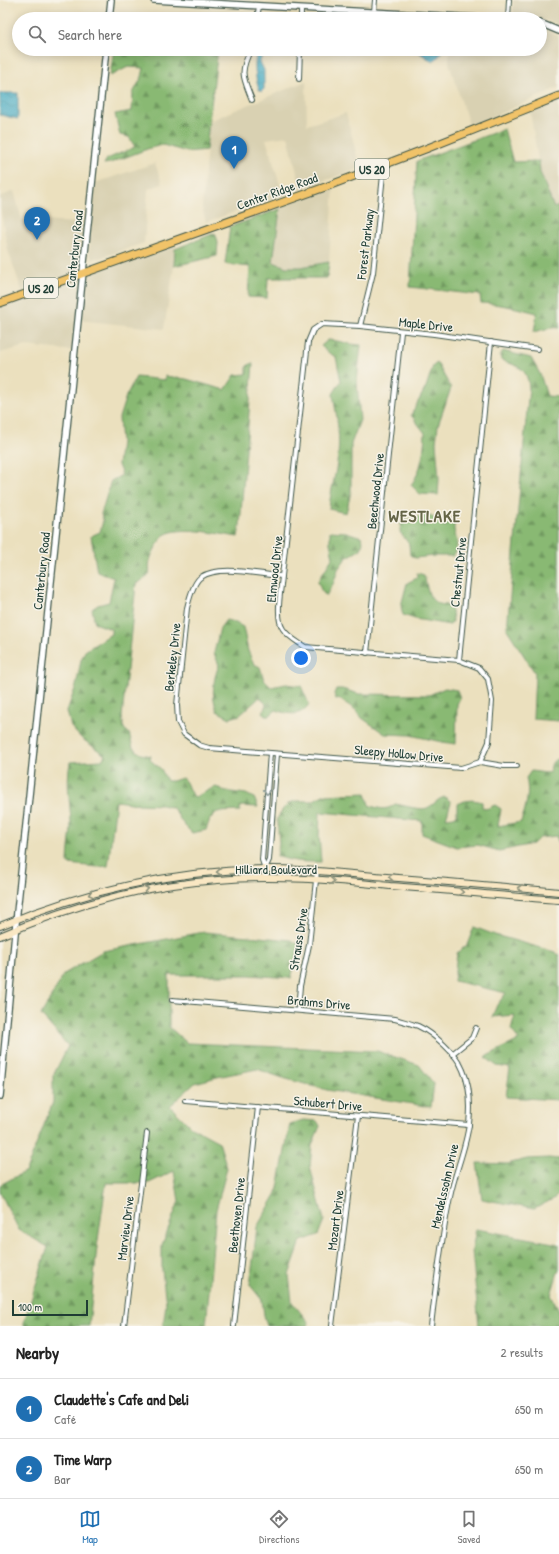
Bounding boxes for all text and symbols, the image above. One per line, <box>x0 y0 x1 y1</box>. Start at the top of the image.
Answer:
search box <box>12 12 547 56</box>
icon: search <box>26 23 48 45</box>
text: Search here <box>58 24 122 45</box>
pin: 1 <box>221 136 247 169</box>
road number: US 20 <box>355 159 389 179</box>
street label: Center Ridge Road <box>234 168 320 214</box>
pin: 2 <box>24 207 50 240</box>
street label: Forest Parkway <box>352 207 378 281</box>
street label: Canterbury Road <box>61 209 87 289</box>
road number: US 20 <box>24 278 58 298</box>
street label: Maple Drive <box>398 312 454 336</box>
street label: Beechwood Drive <box>362 452 388 530</box>
district label: WESTLAKE <box>389 504 461 527</box>
street label: Canterbury Road <box>28 531 54 611</box>
street label: Elmwood Drive <box>262 535 286 603</box>
street label: Chestnut Drive <box>445 536 471 608</box>
street label: Berkeley Drive <box>159 622 185 692</box>
your location <box>291 648 311 668</box>
street label: Sleepy Hollow Drive <box>354 740 444 766</box>
one-way arrow <box>263 789 272 795</box>
street label: Hilliard Boulevard <box>235 860 317 878</box>
one-way arrow <box>216 867 222 876</box>
one-way arrow <box>388 873 394 882</box>
one-way arrow <box>329 876 335 885</box>
one-way arrow <box>517 884 523 893</box>
one-way arrow <box>143 886 150 894</box>
one-way arrow <box>458 887 464 896</box>
one-way arrow <box>88 889 95 898</box>
street label: Strauss Drive <box>284 906 312 972</box>
street label: Brahms Drive <box>287 990 351 1014</box>
street label: Schubert Drive <box>293 1091 363 1115</box>
street label: Mendelssohn Drive <box>425 1142 463 1230</box>
street label: Beethoven Drive <box>223 1176 249 1254</box>
street label: Mozart Drive <box>322 1189 348 1251</box>
street label: Marview Drive <box>112 1195 138 1261</box>
scale bar <box>12 1298 88 1317</box>
text: 100 m <box>18 1300 42 1314</box>
text: Nearby <box>16 1341 59 1364</box>
text: 2 results <box>501 1343 543 1361</box>
text: Claudette's Cafe and Deli <box>54 1389 189 1410</box>
text: 1 <box>27 1400 31 1418</box>
text: 650 m <box>515 1400 543 1418</box>
text: Café <box>54 1410 76 1428</box>
text: Time Warp <box>54 1449 111 1470</box>
text: 2 <box>26 1460 32 1478</box>
text: 650 m <box>515 1460 543 1478</box>
text: Bar <box>54 1470 71 1488</box>
tab: Map <box>79 1508 101 1546</box>
tab: Directions <box>259 1508 300 1546</box>
tab: Saved <box>458 1508 480 1546</box>

